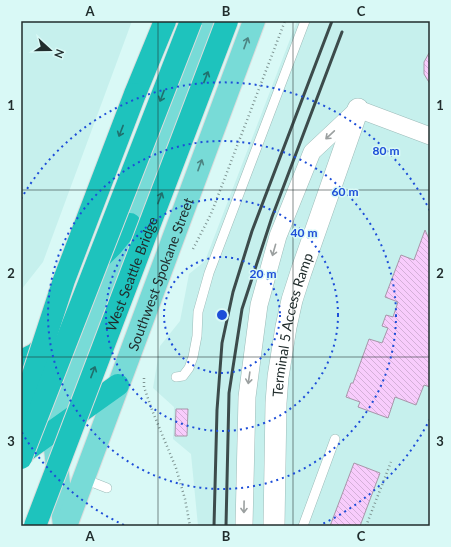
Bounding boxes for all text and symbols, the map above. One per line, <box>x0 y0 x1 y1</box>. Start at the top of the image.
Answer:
text: A <box>84 3 95 19</box>
text: B <box>222 3 231 19</box>
text: C <box>357 3 366 19</box>
north arrow <box>30 30 70 70</box>
one-way arrow <box>242 38 250 50</box>
text: N <box>52 47 67 60</box>
one-way arrow <box>202 71 210 83</box>
one-way arrow <box>157 90 165 102</box>
text: 1 <box>7 97 15 113</box>
text: 1 <box>436 97 444 113</box>
one-way arrow <box>116 124 124 136</box>
one-way arrow <box>325 130 335 140</box>
text: 80 m <box>373 143 399 158</box>
one-way arrow <box>197 159 205 171</box>
text: 60 m <box>332 184 358 199</box>
one-way arrow <box>156 192 164 204</box>
street label: Southwest Spokane Street <box>124 195 196 353</box>
street label: West Seattle Bridge <box>101 214 160 333</box>
text: 40 m <box>291 225 317 240</box>
one-way arrow <box>270 244 277 257</box>
street label: Terminal 5 Access Ramp <box>268 250 316 397</box>
text: 2 <box>7 265 15 281</box>
text: 2 <box>436 265 444 281</box>
text: 20 m <box>250 266 276 281</box>
centre of rings <box>215 308 229 322</box>
one-way arrow <box>90 366 98 378</box>
one-way arrow <box>245 371 253 384</box>
text: 3 <box>7 433 15 449</box>
text: 3 <box>436 433 444 449</box>
one-way arrow <box>240 500 248 513</box>
text: A <box>84 528 95 544</box>
text: B <box>222 528 231 544</box>
text: C <box>357 528 366 544</box>

